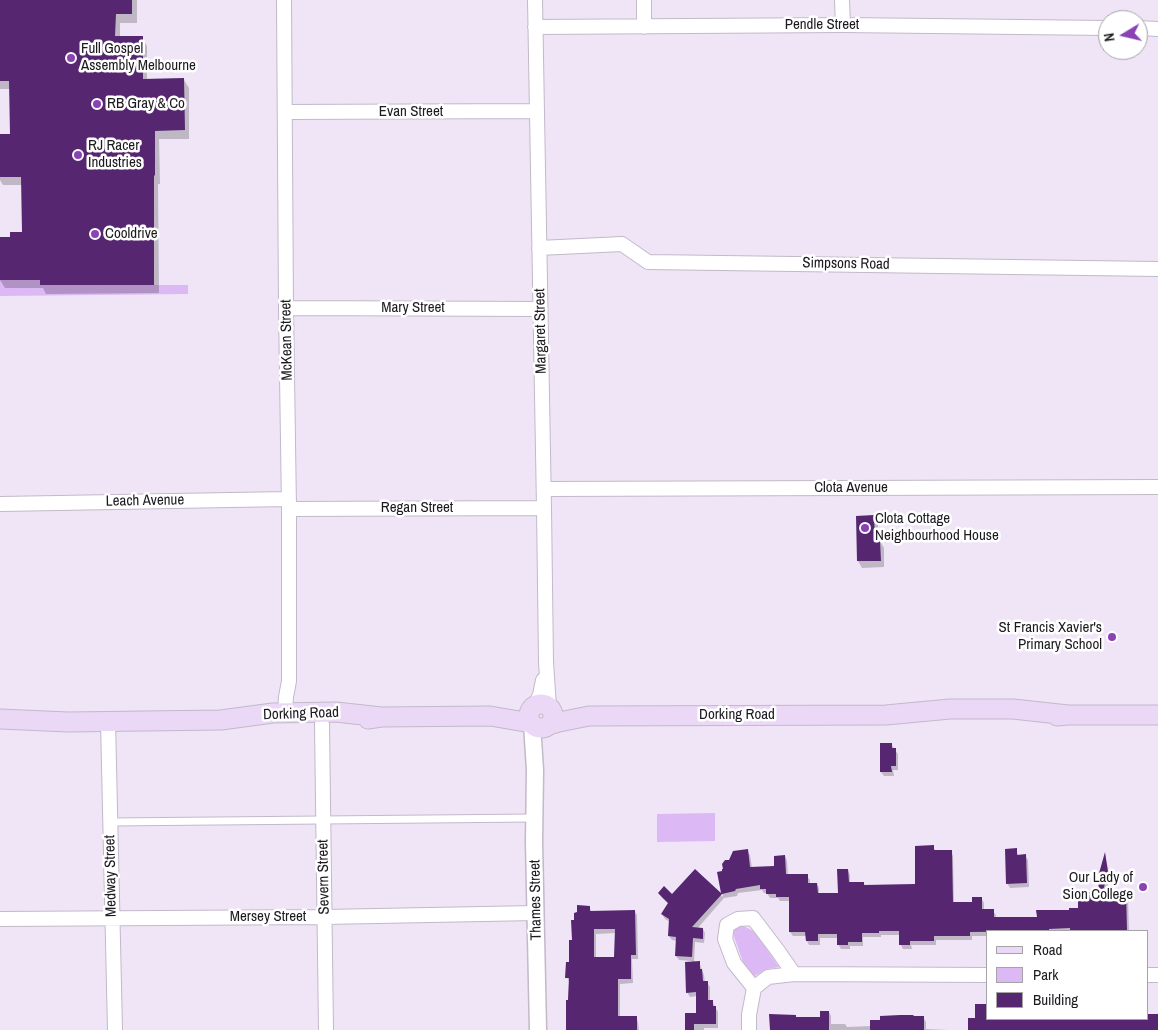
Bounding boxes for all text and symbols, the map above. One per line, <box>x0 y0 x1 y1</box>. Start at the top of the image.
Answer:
north arrow <box>1098 10 1148 60</box>
street label: Pendle Street <box>785 16 859 34</box>
text: N <box>1100 32 1119 43</box>
place label: Full Gospel Assembly Melbourne <box>81 40 196 75</box>
marker: Full Gospel Assembly Melbourne <box>65 52 77 64</box>
place label: RB Gray & Co <box>107 95 185 113</box>
marker: RB Gray & Co <box>91 98 103 110</box>
street label: Evan Street <box>379 103 443 121</box>
place label: RJ Racer Industries <box>88 137 142 172</box>
marker: RJ Racer Industries <box>72 149 84 161</box>
place label: Cooldrive <box>105 225 158 243</box>
marker: Cooldrive <box>89 228 101 240</box>
street label: Simpsons Road <box>802 254 890 274</box>
street label: Margaret Street <box>531 288 551 374</box>
street label: McKean Street <box>277 299 297 381</box>
street label: Mary Street <box>381 299 445 317</box>
street label: Clota Avenue <box>814 479 888 497</box>
street label: Leach Avenue <box>106 491 184 511</box>
street label: Regan Street <box>381 499 453 517</box>
place label: Clota Cottage Neighbourhood House <box>875 510 999 545</box>
marker: Clota Cottage Neighbourhood House <box>859 522 871 534</box>
place label: St Francis Xavier's Primary School <box>999 619 1102 654</box>
marker: St Francis Xavier's Primary School <box>1106 631 1118 643</box>
street label: Dorking Road <box>263 704 339 724</box>
street label: Dorking Road <box>699 706 775 724</box>
street label: Medway Street <box>101 835 121 917</box>
street label: Severn Street <box>314 839 334 915</box>
street label: Thames Street <box>526 860 546 940</box>
place label: Our Lady of Sion College <box>1063 869 1133 904</box>
marker: Our Lady of Sion College <box>1137 881 1149 893</box>
street label: Mersey Street <box>230 908 306 926</box>
legend <box>986 930 1148 1020</box>
text: Road <box>1033 939 1062 960</box>
text: Park <box>1033 964 1058 985</box>
text: Building <box>1033 989 1078 1010</box>

